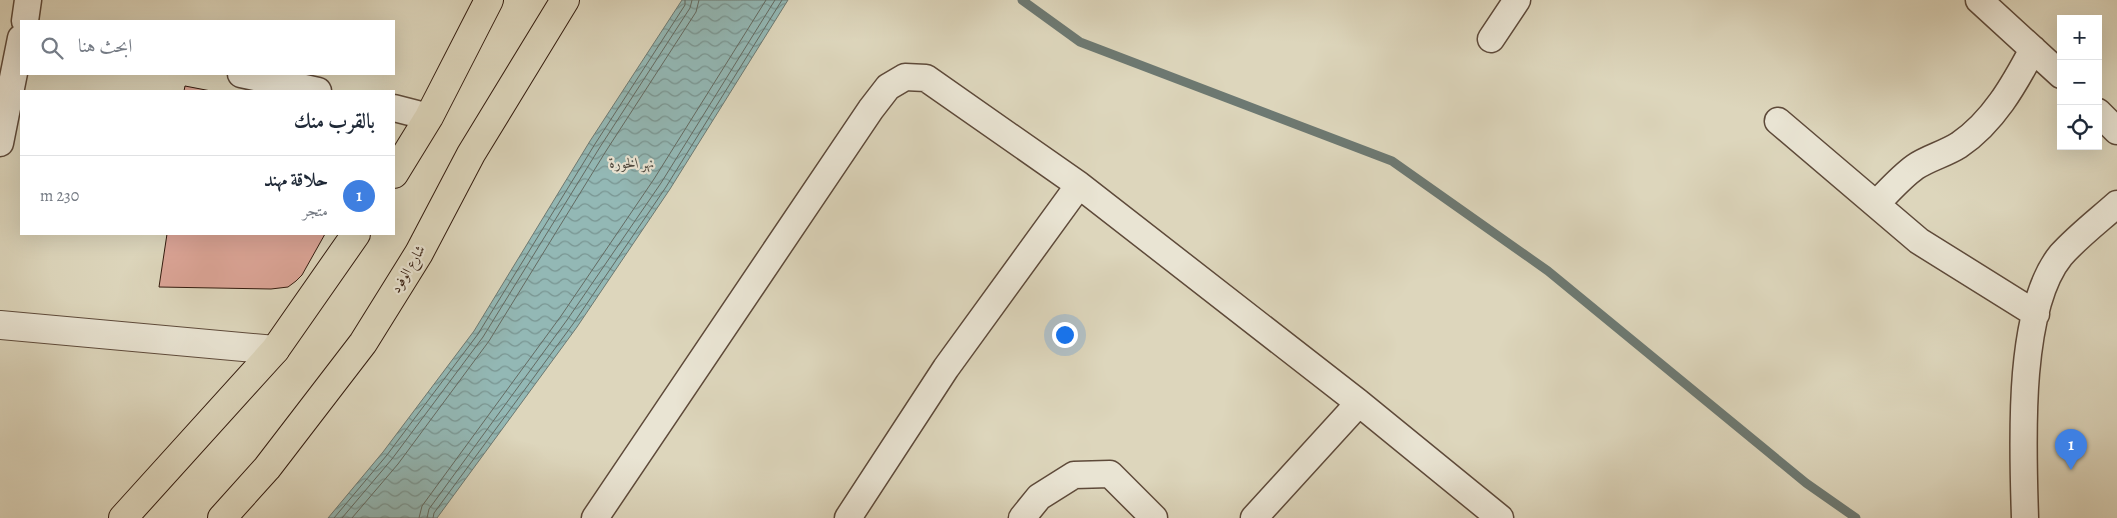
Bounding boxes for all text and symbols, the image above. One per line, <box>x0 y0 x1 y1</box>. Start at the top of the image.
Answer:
map controls <box>2057 15 2102 150</box>
button: + <box>2057 15 2102 60</box>
search box <box>20 20 395 75</box>
text: ابحث هنا <box>78 33 132 59</box>
icon: search <box>38 34 66 62</box>
button: − <box>2057 60 2102 105</box>
button: locate <box>2057 105 2102 150</box>
text: بالقرب منك <box>294 107 375 135</box>
water label: نهر الخورة <box>608 153 655 173</box>
text: حلاقة مهند <box>264 167 328 193</box>
text: 230 m <box>40 185 79 207</box>
text: 1 <box>356 185 362 207</box>
text: متجر <box>303 200 328 222</box>
street label: شارع الوفود <box>386 242 431 297</box>
your location <box>1052 322 1078 348</box>
pin: 1 <box>2055 429 2087 470</box>

